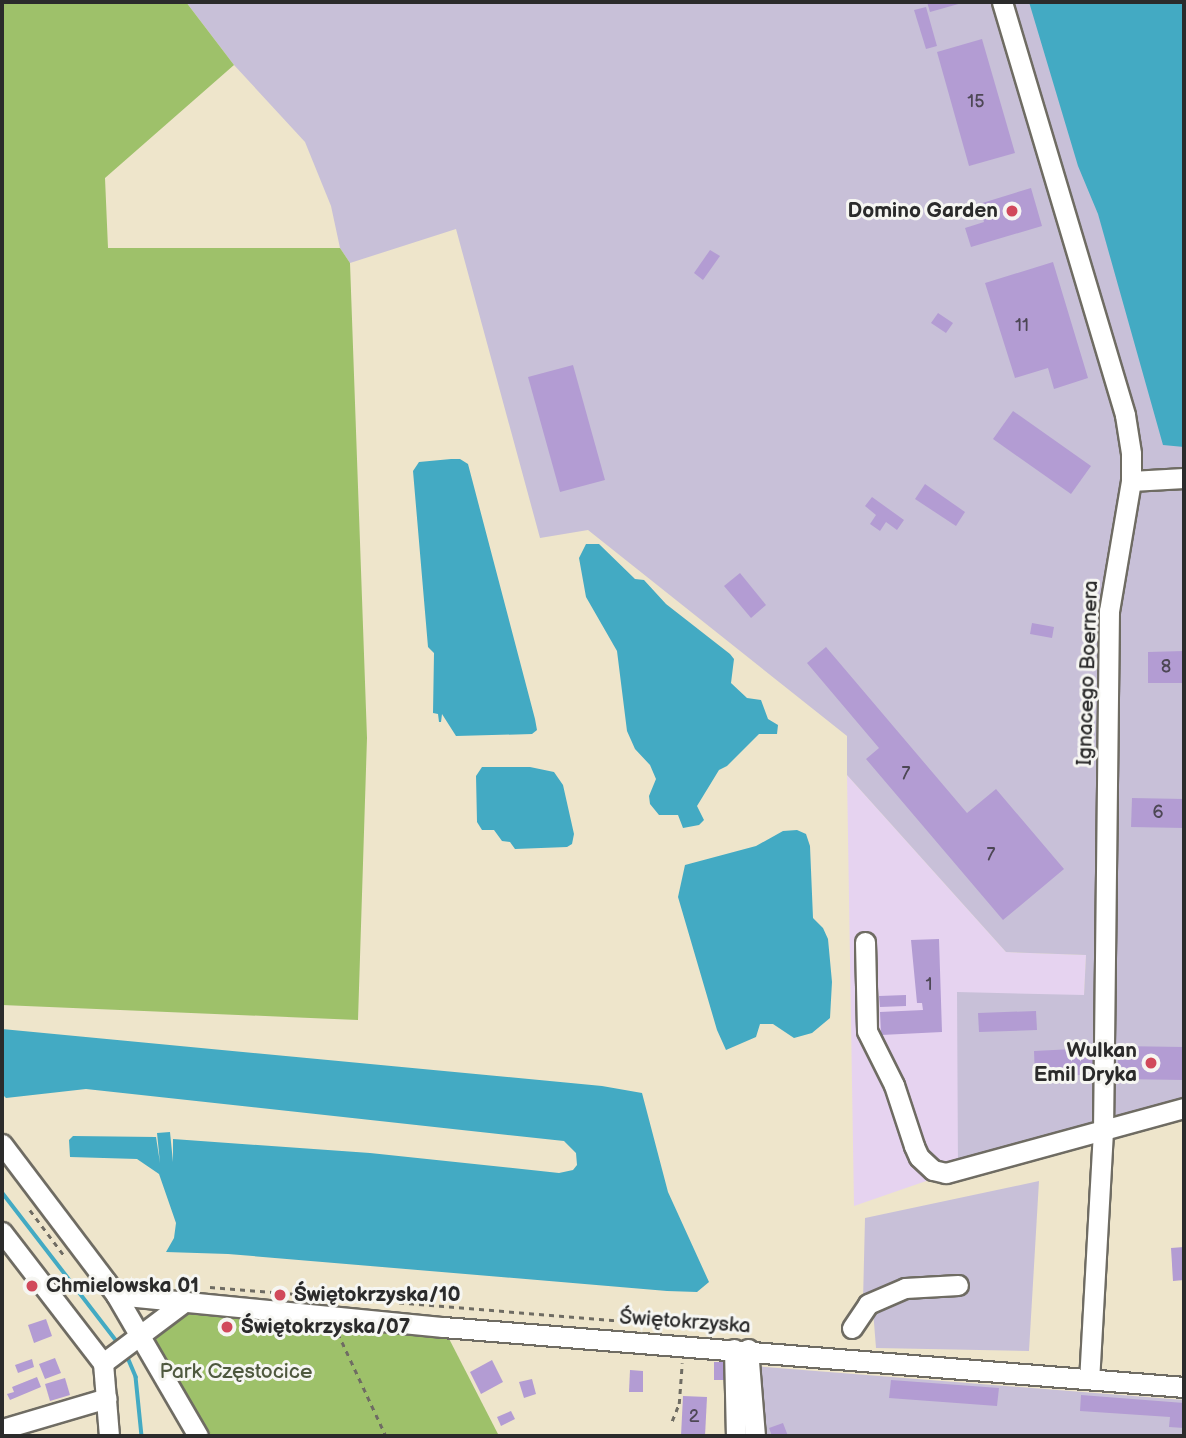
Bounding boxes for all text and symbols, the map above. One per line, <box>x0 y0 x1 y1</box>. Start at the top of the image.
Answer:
house number: 15 <box>967 91 985 113</box>
place label: Domino Garden <box>848 198 998 224</box>
marker: Domino Garden <box>1004 203 1020 219</box>
house number: 11 <box>1015 315 1029 337</box>
street label: Ignacego Boernera <box>1072 580 1104 766</box>
house number: 8 <box>1161 656 1171 678</box>
house number: 7 <box>902 763 910 785</box>
house number: 6 <box>1153 802 1163 824</box>
house number: 7 <box>987 844 995 866</box>
house number: 1 <box>926 974 932 996</box>
place label: Wulkan Emil Dryka <box>1034 1038 1137 1088</box>
marker: Wulkan Emil Dryka <box>1143 1055 1159 1071</box>
place label: Chmielowska 01 <box>46 1273 199 1299</box>
marker: Chmielowska 01 <box>24 1278 40 1294</box>
place label: Świętokrzyska/10 <box>294 1282 461 1308</box>
marker: Świętokrzyska/10 <box>272 1287 288 1303</box>
street label: Świętokrzyska <box>618 1305 752 1339</box>
place label: Świętokrzyska/07 <box>241 1314 410 1340</box>
marker: Świętokrzyska/07 <box>219 1319 235 1335</box>
park label: Park Częstocice <box>160 1359 312 1385</box>
house number: 2 <box>689 1406 699 1428</box>

